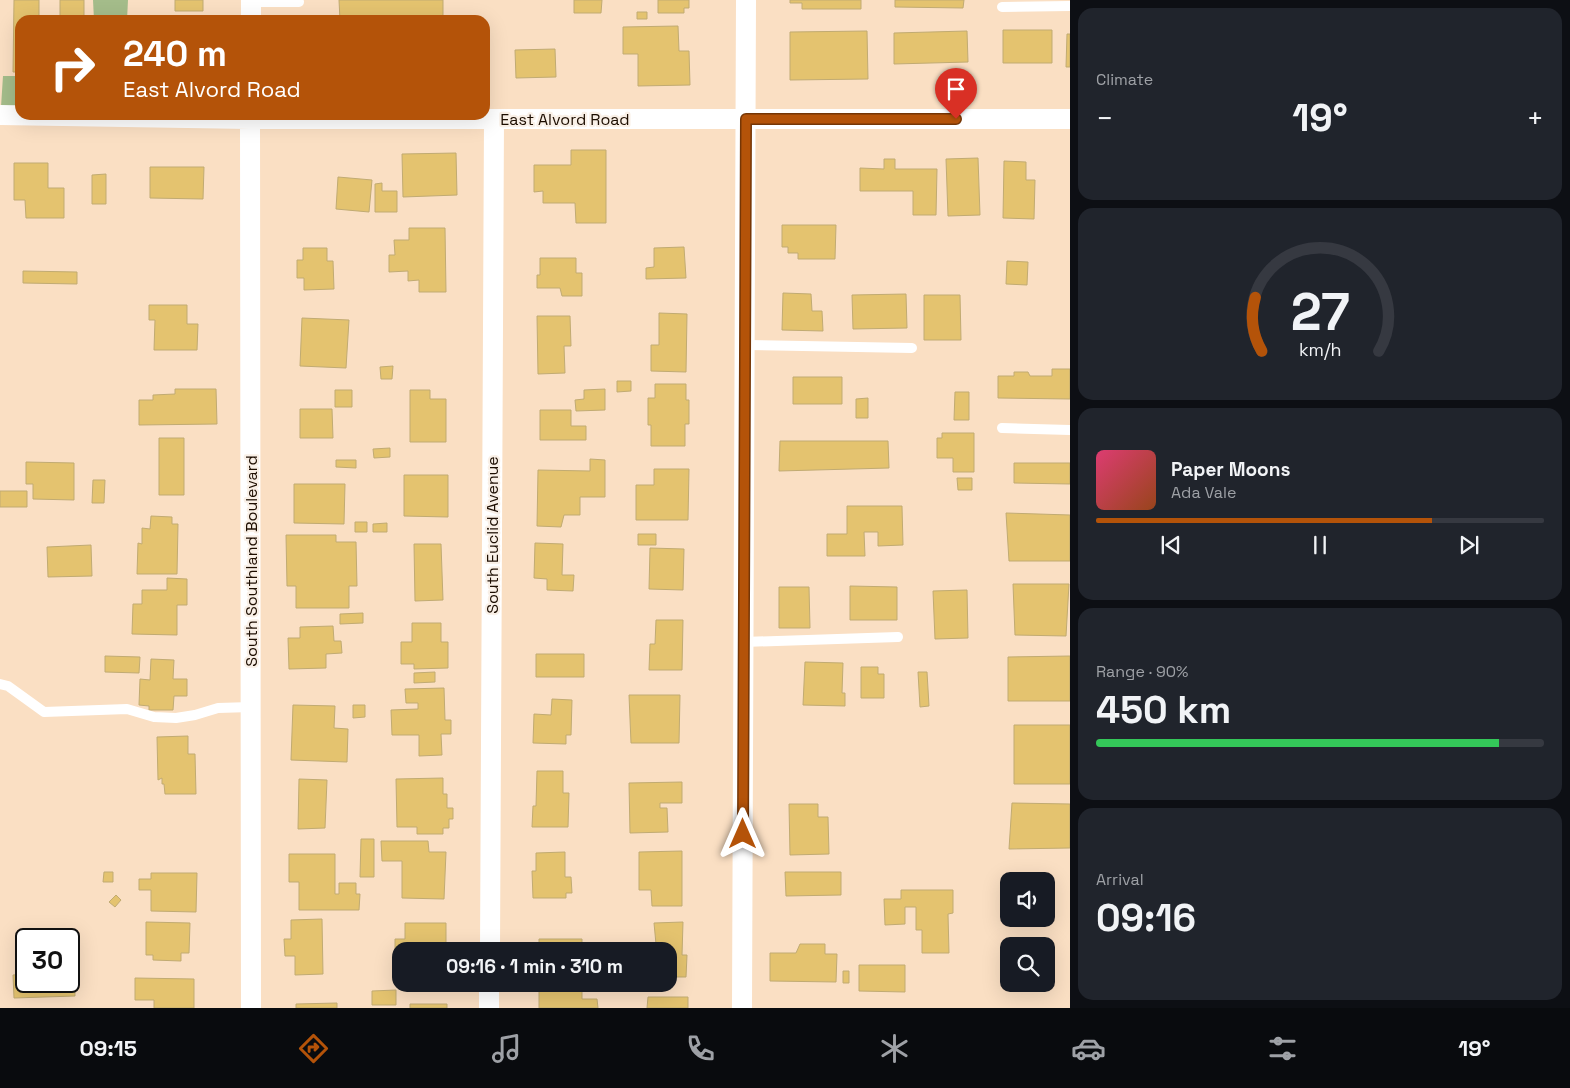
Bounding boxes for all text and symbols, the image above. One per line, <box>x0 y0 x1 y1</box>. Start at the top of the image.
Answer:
text: 240 m <box>123 32 227 76</box>
icon: right <box>40 35 105 100</box>
pin <box>935 68 977 119</box>
text: Climate <box>1096 69 1153 90</box>
text: East Alvord Road <box>123 75 301 103</box>
icon: arrive <box>942 75 970 103</box>
text: 19° <box>1292 94 1348 142</box>
text: − <box>1096 100 1113 136</box>
text: + <box>1527 100 1544 136</box>
street label: East Alvord Road <box>500 109 630 130</box>
text: 27 <box>1290 279 1350 345</box>
text: km/h <box>1299 338 1341 361</box>
street label: South Southland Boulevard <box>241 455 262 667</box>
street label: South Euclid Avenue <box>482 456 503 614</box>
text: Paper Moons <box>1171 457 1290 482</box>
text: Ada Vale <box>1171 482 1236 503</box>
icon: previous <box>1157 531 1185 559</box>
icon: pause <box>1306 531 1334 559</box>
icon: next <box>1455 531 1483 559</box>
text: Range · 90% <box>1096 661 1188 682</box>
text: 450 km <box>1096 686 1231 734</box>
position arrow <box>716 807 768 859</box>
text: Arrival <box>1096 869 1144 890</box>
map controls <box>1000 872 1055 992</box>
button: sound <box>1000 872 1055 927</box>
text: 09:16 <box>1096 894 1196 942</box>
speed limit sign: 30 <box>15 928 80 993</box>
button: search <box>1000 937 1055 992</box>
text: 09:16 · 1 min · 310 m <box>446 954 623 979</box>
icon: directions <box>296 1031 331 1066</box>
icon: music <box>489 1031 524 1066</box>
icon: phone <box>683 1031 718 1066</box>
icon: climate <box>877 1031 912 1066</box>
icon: car <box>1071 1031 1106 1066</box>
icon: filters <box>1265 1031 1300 1066</box>
text: 09:15 <box>79 1034 137 1062</box>
text: 19° <box>1458 1034 1491 1062</box>

